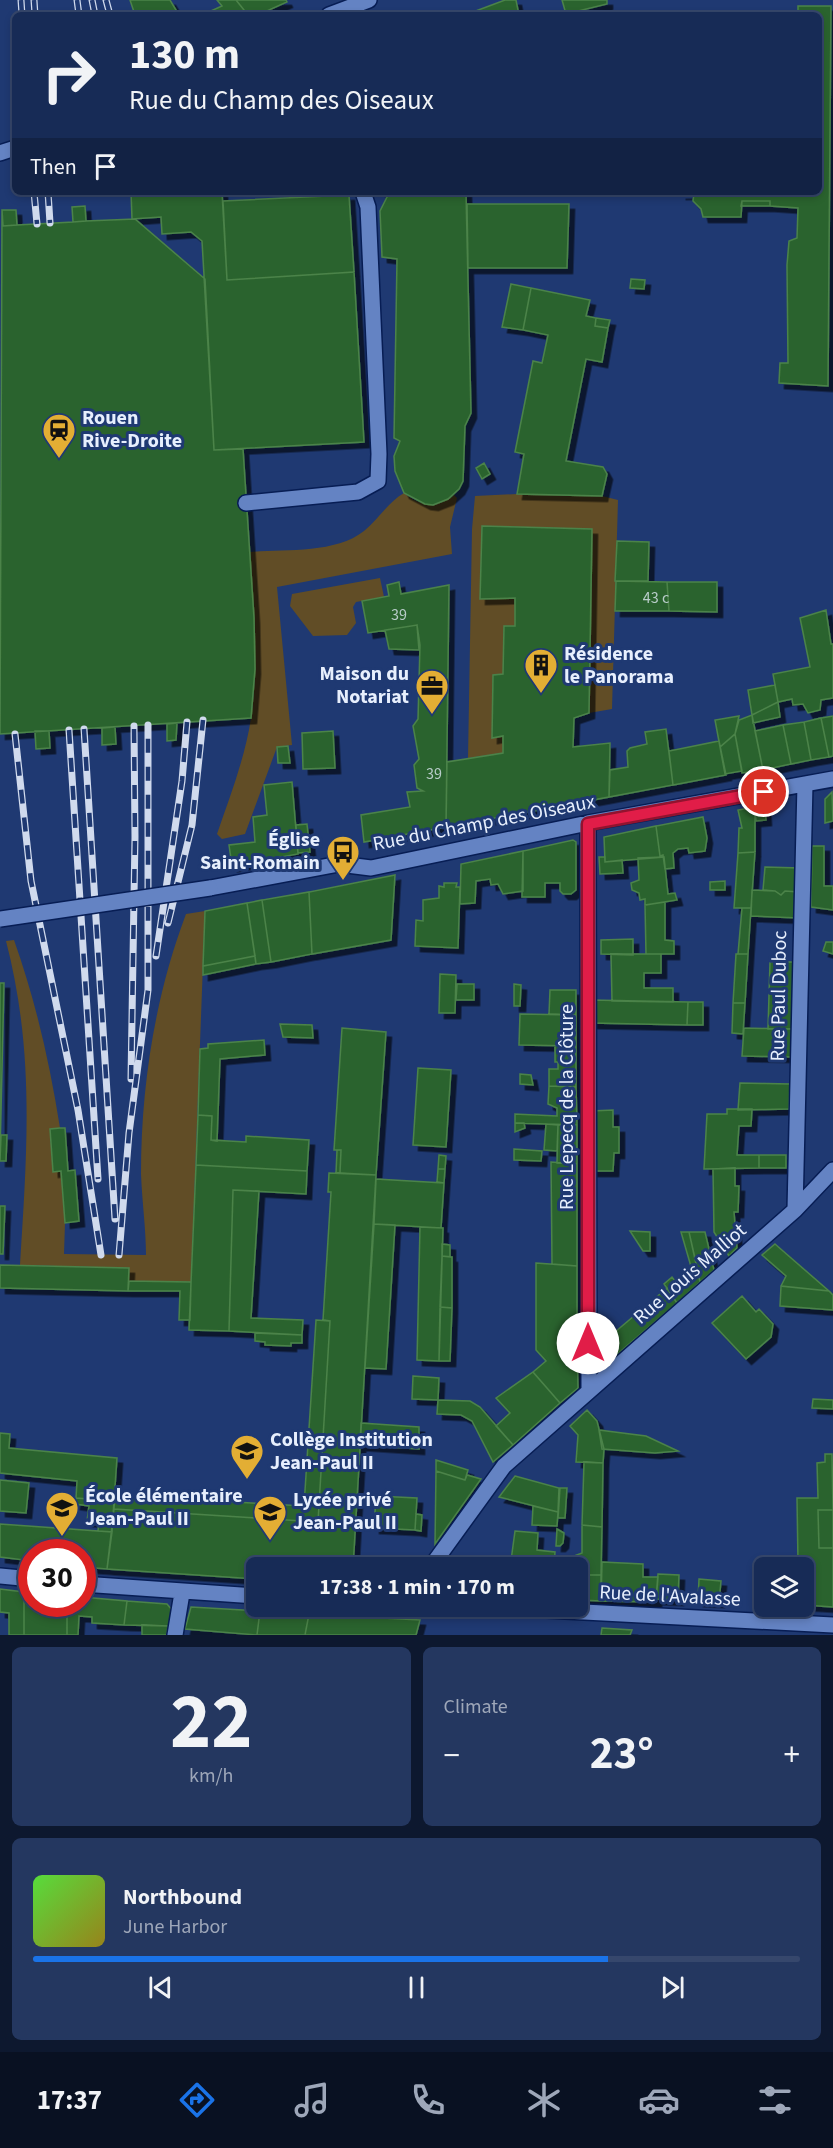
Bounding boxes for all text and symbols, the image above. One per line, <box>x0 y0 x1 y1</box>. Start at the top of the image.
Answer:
text: 130 m <box>129 25 240 85</box>
icon: right <box>30 36 108 114</box>
text: Rue du Champ des Oiseaux <box>129 81 434 120</box>
icon: arrive <box>89 150 122 183</box>
text: Then <box>30 151 77 183</box>
place label: Rouen Rive-Droite <box>82 404 182 455</box>
station icon: Rouen Rive-Droite <box>41 412 77 459</box>
house number: 43 c <box>643 587 669 609</box>
house number: 39 <box>391 604 407 626</box>
place label: Résidence le Panorama <box>564 640 674 691</box>
building icon: Résidence le Panorama <box>523 647 559 694</box>
place label: Maison du Notariat <box>319 660 409 711</box>
office icon: Maison du Notariat <box>414 668 450 715</box>
house number: 39 <box>426 763 442 785</box>
pin <box>738 766 789 817</box>
icon: arrive <box>747 775 780 808</box>
street label: Rue du Champ des Oiseaux <box>371 788 598 858</box>
place label: Église Saint-Romain <box>200 826 320 877</box>
bus stop icon: Église Saint-Romain <box>325 834 361 881</box>
street label: Rue Paul Duboc <box>764 930 794 1062</box>
street label: Rue Lepecq de la Clôture <box>553 1004 581 1210</box>
street label: Rue Louis Malliot <box>627 1217 753 1331</box>
position arrow <box>556 1311 620 1375</box>
place label: Collège Institution Jean-Paul II <box>270 1426 433 1477</box>
school or university icon: Collège Institution Jean-Paul II <box>229 1433 265 1480</box>
place label: École élémentaire Jean-Paul II <box>85 1482 243 1533</box>
place label: Lycée privé Jean-Paul II <box>293 1486 397 1537</box>
school or university icon: École élémentaire Jean-Paul II <box>44 1490 80 1537</box>
school or university icon: Lycée privé Jean-Paul II <box>252 1494 288 1541</box>
speed limit sign: 30 <box>18 1539 96 1617</box>
map controls <box>754 1557 814 1617</box>
button: layers <box>754 1557 814 1617</box>
text: 17:38 · 1 min · 170 m <box>319 1571 515 1603</box>
street label: Rue de l'Avalasse <box>598 1578 742 1614</box>
text: 22 <box>170 1667 252 1778</box>
text: Climate <box>444 1693 508 1721</box>
text: 23° <box>590 1722 654 1786</box>
text: − <box>444 1732 460 1779</box>
text: + <box>784 1732 800 1779</box>
text: km/h <box>189 1762 233 1790</box>
text: Northbound <box>123 1881 242 1913</box>
text: June Harbor <box>123 1913 227 1941</box>
icon: previous <box>144 1971 177 2004</box>
icon: pause <box>400 1971 433 2004</box>
icon: next <box>656 1971 689 2004</box>
icon: directions <box>176 2079 218 2121</box>
icon: music <box>291 2079 333 2121</box>
icon: phone <box>407 2079 449 2121</box>
icon: climate <box>523 2079 565 2121</box>
icon: car <box>638 2079 680 2121</box>
icon: filters <box>754 2079 796 2121</box>
text: 17:37 <box>37 2081 102 2120</box>

